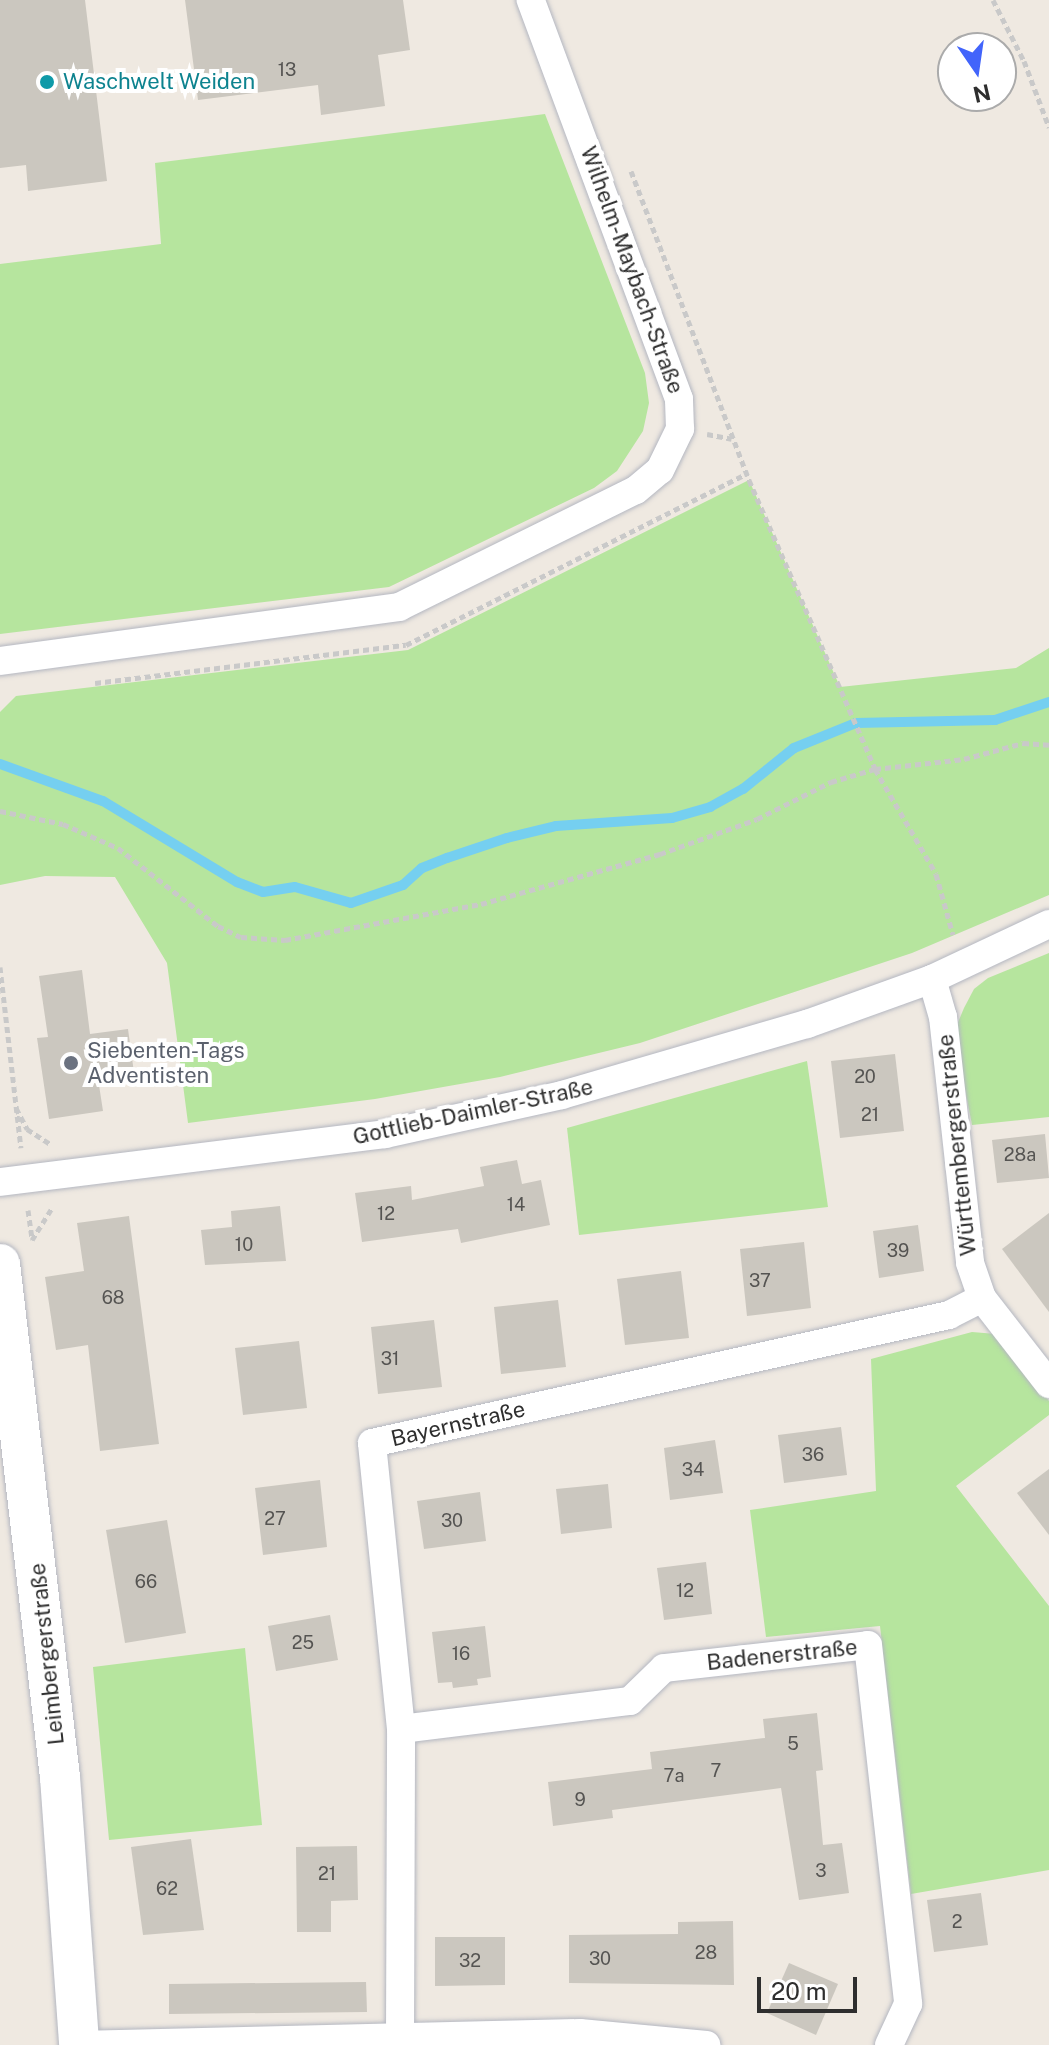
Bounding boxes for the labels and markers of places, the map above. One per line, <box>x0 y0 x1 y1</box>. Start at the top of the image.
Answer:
place label: Waschwelt Weiden <box>63 69 256 95</box>
marker: Waschwelt Weiden <box>38 73 56 91</box>
place label: Siebenten-Tags Adventisten <box>87 1037 245 1088</box>
marker: Siebenten-Tags Adventisten <box>62 1054 80 1072</box>

